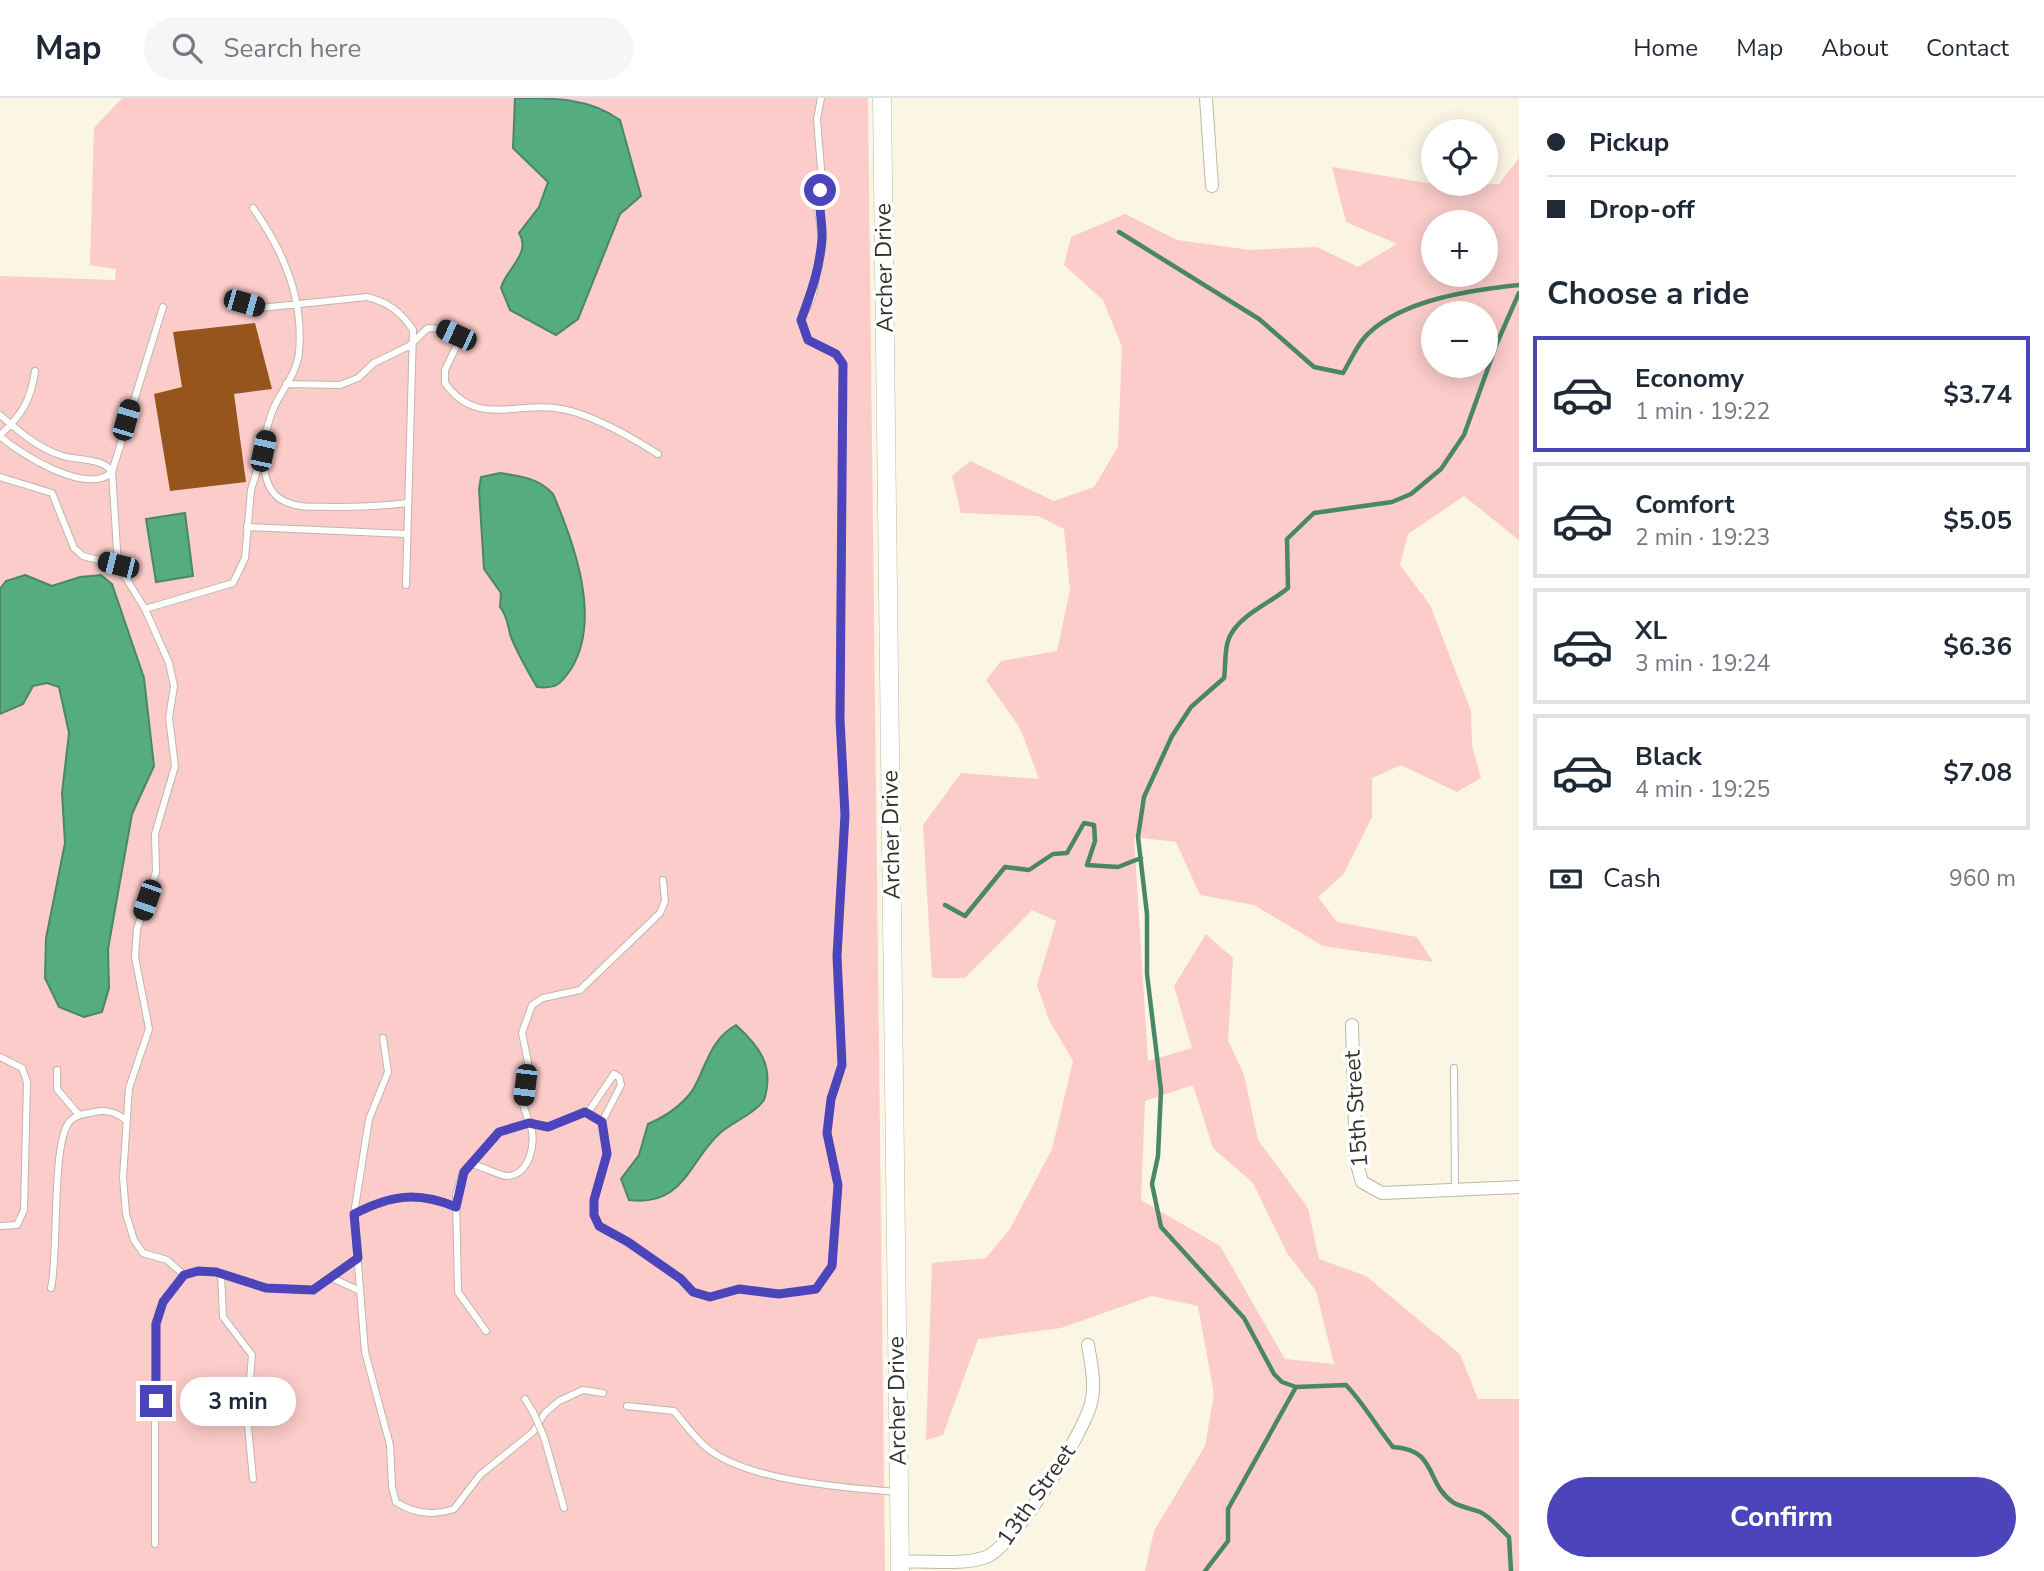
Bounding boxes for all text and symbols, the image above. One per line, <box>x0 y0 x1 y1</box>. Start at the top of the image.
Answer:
search box <box>144 17 634 80</box>
text: Map <box>35 26 102 71</box>
icon: search <box>168 29 206 67</box>
text: Search here <box>224 31 361 66</box>
text: Home <box>1633 32 1698 64</box>
text: Map <box>1736 32 1783 64</box>
text: About <box>1821 32 1888 64</box>
text: Contact <box>1926 32 2009 64</box>
map controls <box>1421 119 1498 378</box>
button: locate <box>1421 119 1498 196</box>
text: Pickup <box>1589 125 1669 160</box>
route start <box>804 174 836 206</box>
text: Drop-off <box>1589 192 1695 227</box>
street label: Archer Drive <box>867 203 901 333</box>
button: + <box>1421 210 1498 287</box>
text: Choose a ride <box>1547 272 1749 315</box>
car <box>221 287 268 319</box>
button: − <box>1421 301 1498 378</box>
car <box>433 317 480 353</box>
text: Economy <box>1635 361 1744 396</box>
icon: car <box>1551 363 1614 426</box>
text: $3.74 <box>1943 377 2012 412</box>
text: 1 min · 19:22 <box>1635 396 1770 427</box>
car <box>111 397 142 443</box>
car <box>249 428 278 474</box>
text: Comfort <box>1635 487 1735 522</box>
icon: car <box>1551 489 1614 552</box>
text: $5.05 <box>1943 503 2012 538</box>
text: 2 min · 19:23 <box>1635 522 1770 553</box>
car <box>96 550 141 580</box>
text: XL <box>1635 613 1667 648</box>
icon: car <box>1551 615 1614 678</box>
text: $6.36 <box>1943 629 2012 664</box>
text: 3 min · 19:24 <box>1635 648 1770 679</box>
text: Black <box>1635 739 1702 774</box>
icon: car <box>1551 741 1614 804</box>
text: $7.08 <box>1943 755 2012 790</box>
street label: Archer Drive <box>874 770 908 900</box>
text: 4 min · 19:25 <box>1635 774 1770 805</box>
icon: cash <box>1547 860 1585 898</box>
text: Cash <box>1603 861 1661 896</box>
text: 960 m <box>1949 863 2016 894</box>
car <box>131 877 164 923</box>
street label: 15th Street <box>1336 1048 1376 1169</box>
car <box>513 1063 538 1107</box>
street label: Archer Drive <box>880 1336 914 1466</box>
callout: 3 min <box>180 1376 296 1426</box>
route end <box>140 1385 172 1417</box>
text: 3 min <box>208 1386 268 1417</box>
street label: 13th Street <box>990 1437 1083 1552</box>
button: Confirm <box>1547 1477 2016 1557</box>

